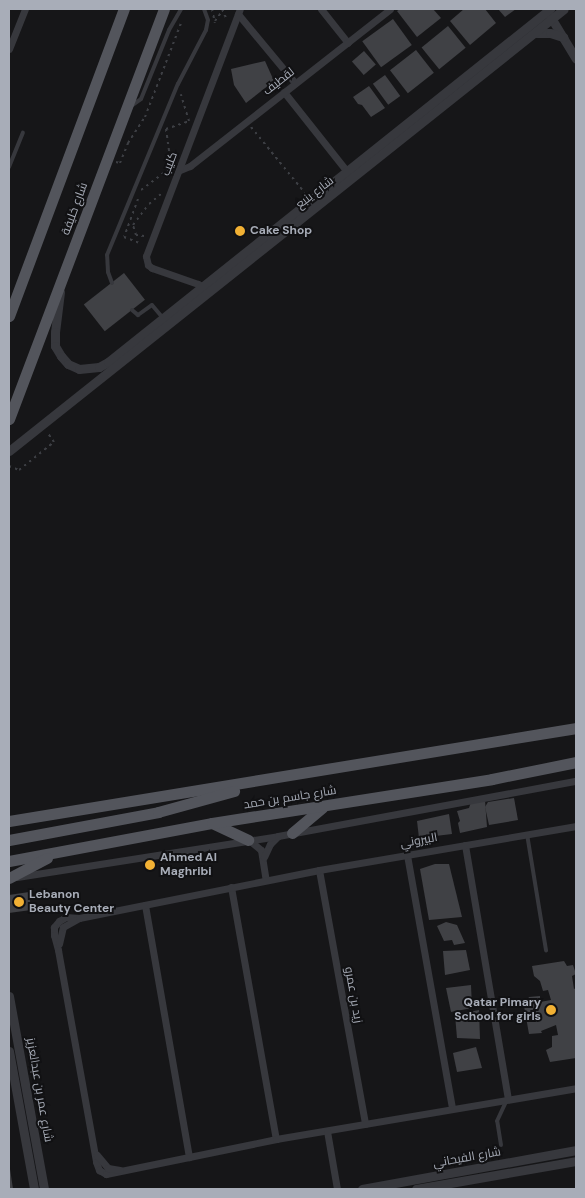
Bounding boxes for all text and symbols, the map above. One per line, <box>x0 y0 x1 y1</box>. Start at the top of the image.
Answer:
street label: لقطيف <box>260 65 298 99</box>
street label: كليب <box>159 150 181 178</box>
street label: شارع ينبع <box>293 174 337 212</box>
street label: شارع خليفة <box>59 181 91 237</box>
place label: Cake Shop <box>250 224 312 238</box>
marker: Cake Shop <box>234 225 246 237</box>
street label: شارع جاسم بن حمد <box>243 784 337 812</box>
street label: البيروني <box>399 831 439 851</box>
place label: Ahmed Al Maghribi <box>160 851 217 879</box>
marker: Ahmed Al Maghribi <box>144 859 156 871</box>
place label: Lebanon Beauty Center <box>29 888 114 916</box>
marker: Lebanon Beauty Center <box>13 896 25 908</box>
street label: زيد بن عمرو <box>341 966 365 1024</box>
place label: Qatar Pimary School for girls <box>454 996 541 1024</box>
marker: Qatar Pimary School for girls <box>545 1004 557 1016</box>
street label: شارع عمر بن عبدالعزيز <box>23 1037 55 1143</box>
street label: شارع الفيحاني <box>432 1145 502 1171</box>

